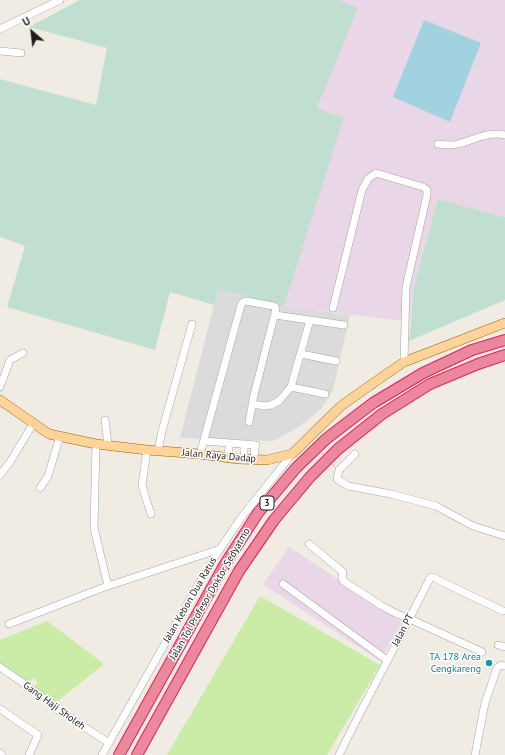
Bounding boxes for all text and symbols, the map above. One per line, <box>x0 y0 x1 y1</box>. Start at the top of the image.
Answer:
north arrow <box>12 12 52 52</box>
text: U <box>20 14 33 29</box>
street label: Jalan Raya Dadap <box>181 447 257 465</box>
road number: 3 <box>260 496 274 510</box>
street label: Jalan Tol Profesor Doktor Sedyatmo <box>167 526 253 662</box>
street label: Jalan Kebon Dua Ratus <box>161 555 219 645</box>
street label: Jalan PT <box>390 612 416 648</box>
place label: TA 178 Area Cengkareng <box>429 651 481 674</box>
marker: TA 178 Area Cengkareng <box>484 658 494 668</box>
street label: Gang Haji Sholeh <box>21 679 87 733</box>

